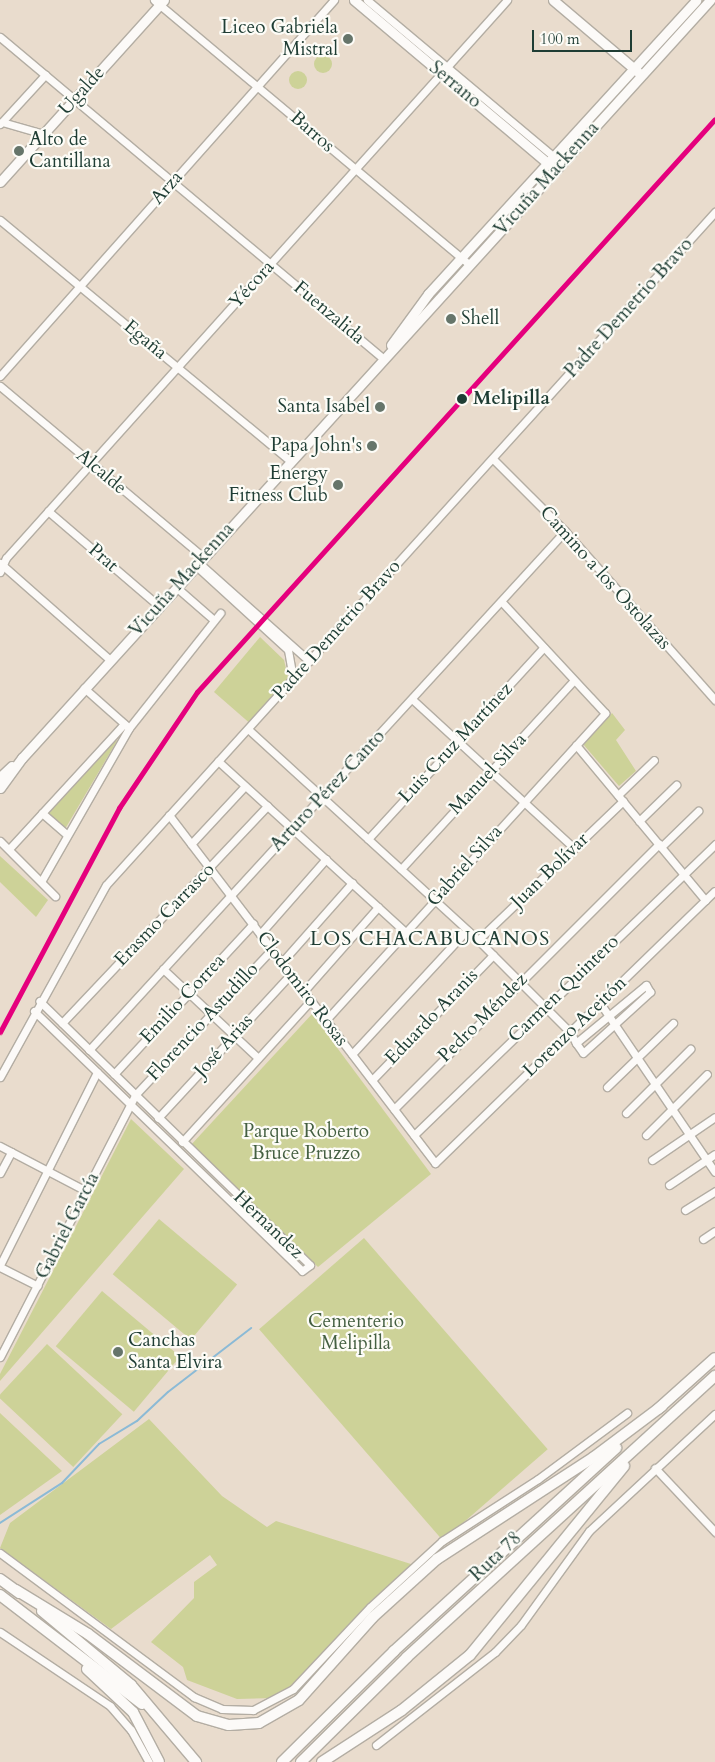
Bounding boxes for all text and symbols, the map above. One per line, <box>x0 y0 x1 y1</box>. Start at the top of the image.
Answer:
place label: Liceo Gabriela Mistral <box>221 17 338 61</box>
scale bar <box>535 20 635 52</box>
text: 100 m <box>540 29 580 49</box>
marker: Liceo Gabriela Mistral <box>342 33 354 45</box>
street label: Serrano <box>424 57 486 113</box>
street label: Ugalde <box>54 62 110 120</box>
street label: Barros <box>285 106 339 158</box>
street label: Vicuña Mackenna <box>490 117 604 241</box>
place label: Alto de Cantillana <box>29 129 111 173</box>
marker: Alto de Cantillana <box>13 145 25 157</box>
street label: Arza <box>146 167 188 209</box>
street label: Padre Demetrio Bravo <box>560 233 698 383</box>
street label: Yécora <box>225 256 279 314</box>
street label: Fuenzalida <box>289 277 369 349</box>
place label: Shell <box>461 308 499 330</box>
marker: Shell <box>445 313 457 325</box>
street label: Egaña <box>119 315 171 365</box>
place label: Melipilla <box>473 388 550 410</box>
marker: Melipilla <box>455 392 469 406</box>
place label: Santa Isabel <box>277 396 370 418</box>
marker: Santa Isabel <box>374 401 386 413</box>
place label: Papa John's <box>271 435 362 457</box>
marker: Papa John's <box>366 440 378 452</box>
street label: Alcalde <box>71 444 131 500</box>
place label: Energy Fitness Club <box>229 463 328 507</box>
marker: Energy Fitness Club <box>332 479 344 491</box>
street label: Camino a los Ostolazas <box>535 502 675 654</box>
street label: Vicuña Mackenna <box>125 518 239 642</box>
street label: Prat <box>83 539 123 577</box>
street label: Padre Demetrio Bravo <box>268 555 406 705</box>
street label: Luis Cruz Martínez <box>394 678 518 808</box>
street label: Arturo Pérez Canto <box>266 725 390 857</box>
street label: Manuel Silva <box>444 728 532 820</box>
street label: Gabriel Silva <box>422 821 508 911</box>
street label: Juan Bolívar <box>506 828 594 914</box>
street label: Erasmo Carrasco <box>110 859 220 971</box>
district label: LOS CHACABUCANOS <box>308 926 552 950</box>
street label: Clodomiro Rosas <box>251 927 353 1051</box>
street label: Carmen Quintero <box>504 930 624 1048</box>
street label: Emilio Correa <box>136 949 230 1049</box>
street label: Florencio Astudillo <box>142 958 264 1086</box>
street label: Eduardo Aranis <box>381 964 483 1070</box>
street label: Pedro Méndez <box>434 969 532 1067</box>
street label: Lorenzo Aceitón <box>518 972 632 1082</box>
street label: José Arias <box>190 1010 258 1082</box>
park label: Parque Roberto Bruce Pruzzo <box>243 1121 369 1165</box>
street label: Gabriel García <box>31 1169 105 1283</box>
street label: Hernandez <box>228 1186 308 1264</box>
park label: Cementerio Melipilla <box>308 1311 404 1355</box>
place label: Canchas Santa Elvira <box>128 1330 222 1374</box>
marker: Canchas Santa Elvira <box>112 1346 124 1358</box>
street label: Ruta 78 <box>465 1527 527 1587</box>

